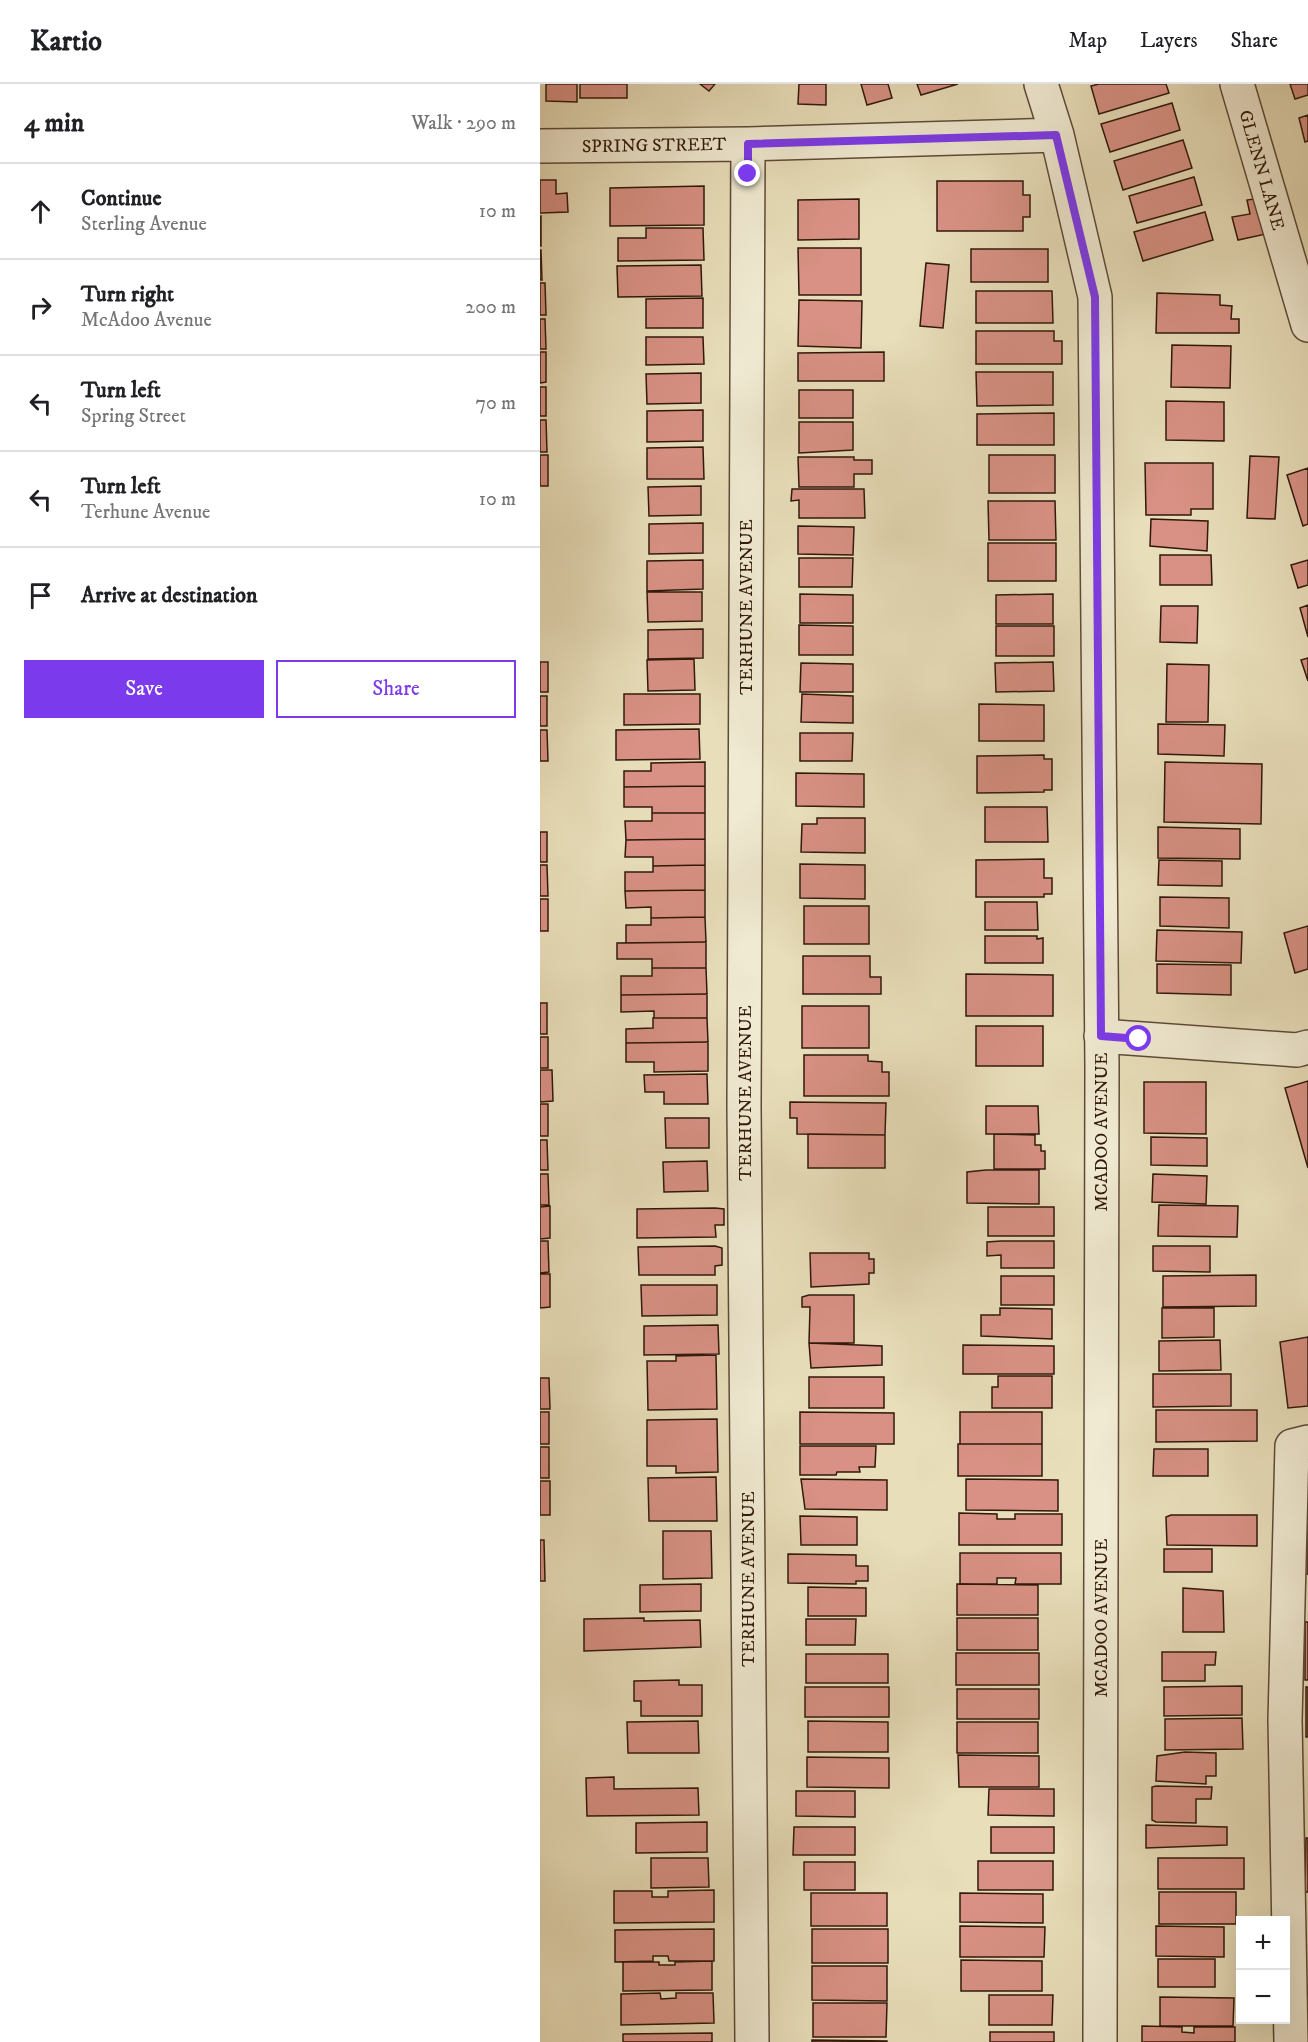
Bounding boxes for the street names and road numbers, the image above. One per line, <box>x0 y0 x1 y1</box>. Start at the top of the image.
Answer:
street label: GLENN LANE <box>1233 108 1289 233</box>
street label: SPRING STREET <box>582 134 727 158</box>
street label: TERHUNE AVENUE <box>736 519 758 695</box>
street label: TERHUNE AVENUE <box>735 1005 757 1181</box>
street label: MCADOO AVENUE <box>1091 1052 1113 1212</box>
street label: TERHUNE AVENUE <box>738 1491 760 1667</box>
street label: MCADOO AVENUE <box>1091 1538 1113 1698</box>

